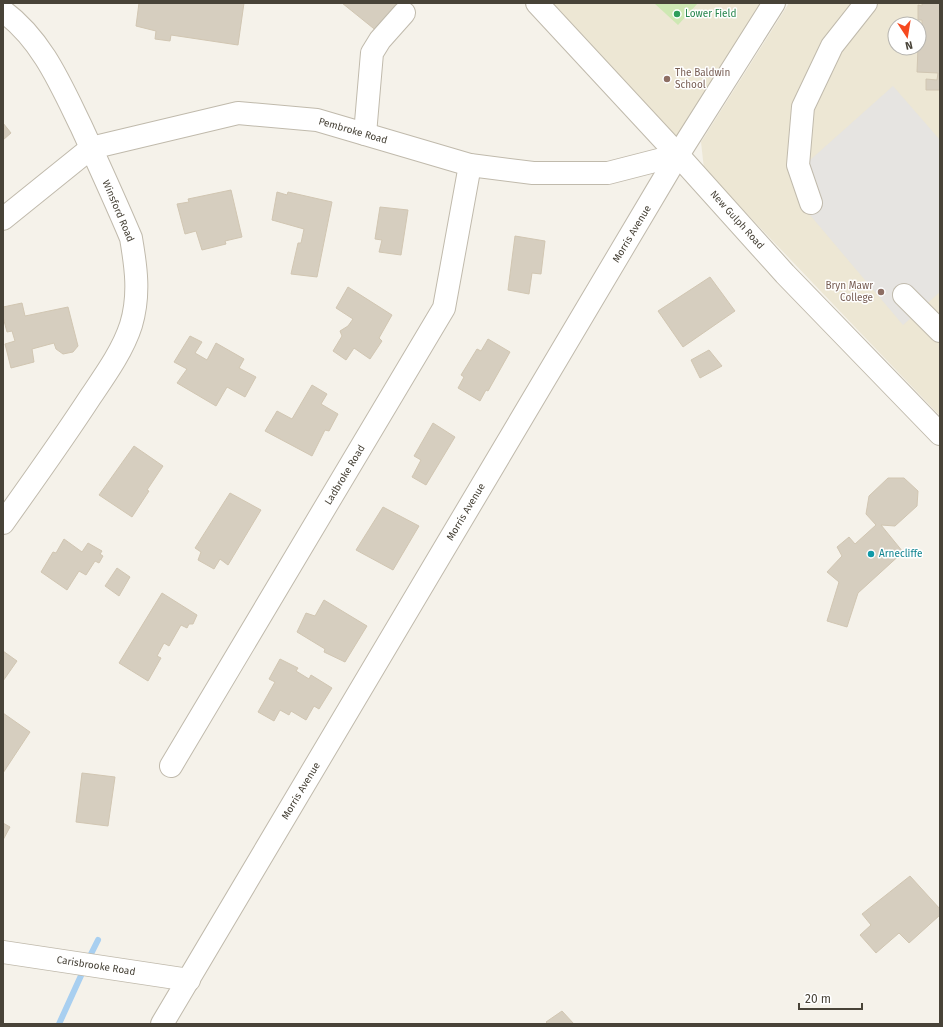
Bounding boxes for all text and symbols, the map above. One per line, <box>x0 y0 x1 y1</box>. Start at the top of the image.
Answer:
place label: Lower Field <box>685 8 736 20</box>
marker: Lower Field <box>672 9 682 19</box>
north arrow <box>887 16 927 56</box>
text: N <box>904 38 914 52</box>
place label: The Baldwin School <box>675 67 730 91</box>
marker: The Baldwin School <box>662 74 672 84</box>
street label: Pembroke Road <box>317 115 389 147</box>
street label: Winsford Road <box>100 178 136 244</box>
street label: New Gulph Road <box>708 188 766 252</box>
street label: Morris Avenue <box>610 203 654 265</box>
place label: Bryn Mawr College <box>825 280 873 304</box>
marker: Bryn Mawr College <box>876 287 886 297</box>
street label: Ladbroke Road <box>322 443 368 507</box>
street label: Morris Avenue <box>444 481 488 543</box>
place label: Arnecliffe <box>879 548 922 560</box>
marker: Arnecliffe <box>866 549 876 559</box>
street label: Morris Avenue <box>279 760 323 822</box>
street label: Carisbrooke Road <box>56 954 136 978</box>
scale bar <box>799 985 862 1011</box>
text: 20 m <box>805 992 831 1006</box>

